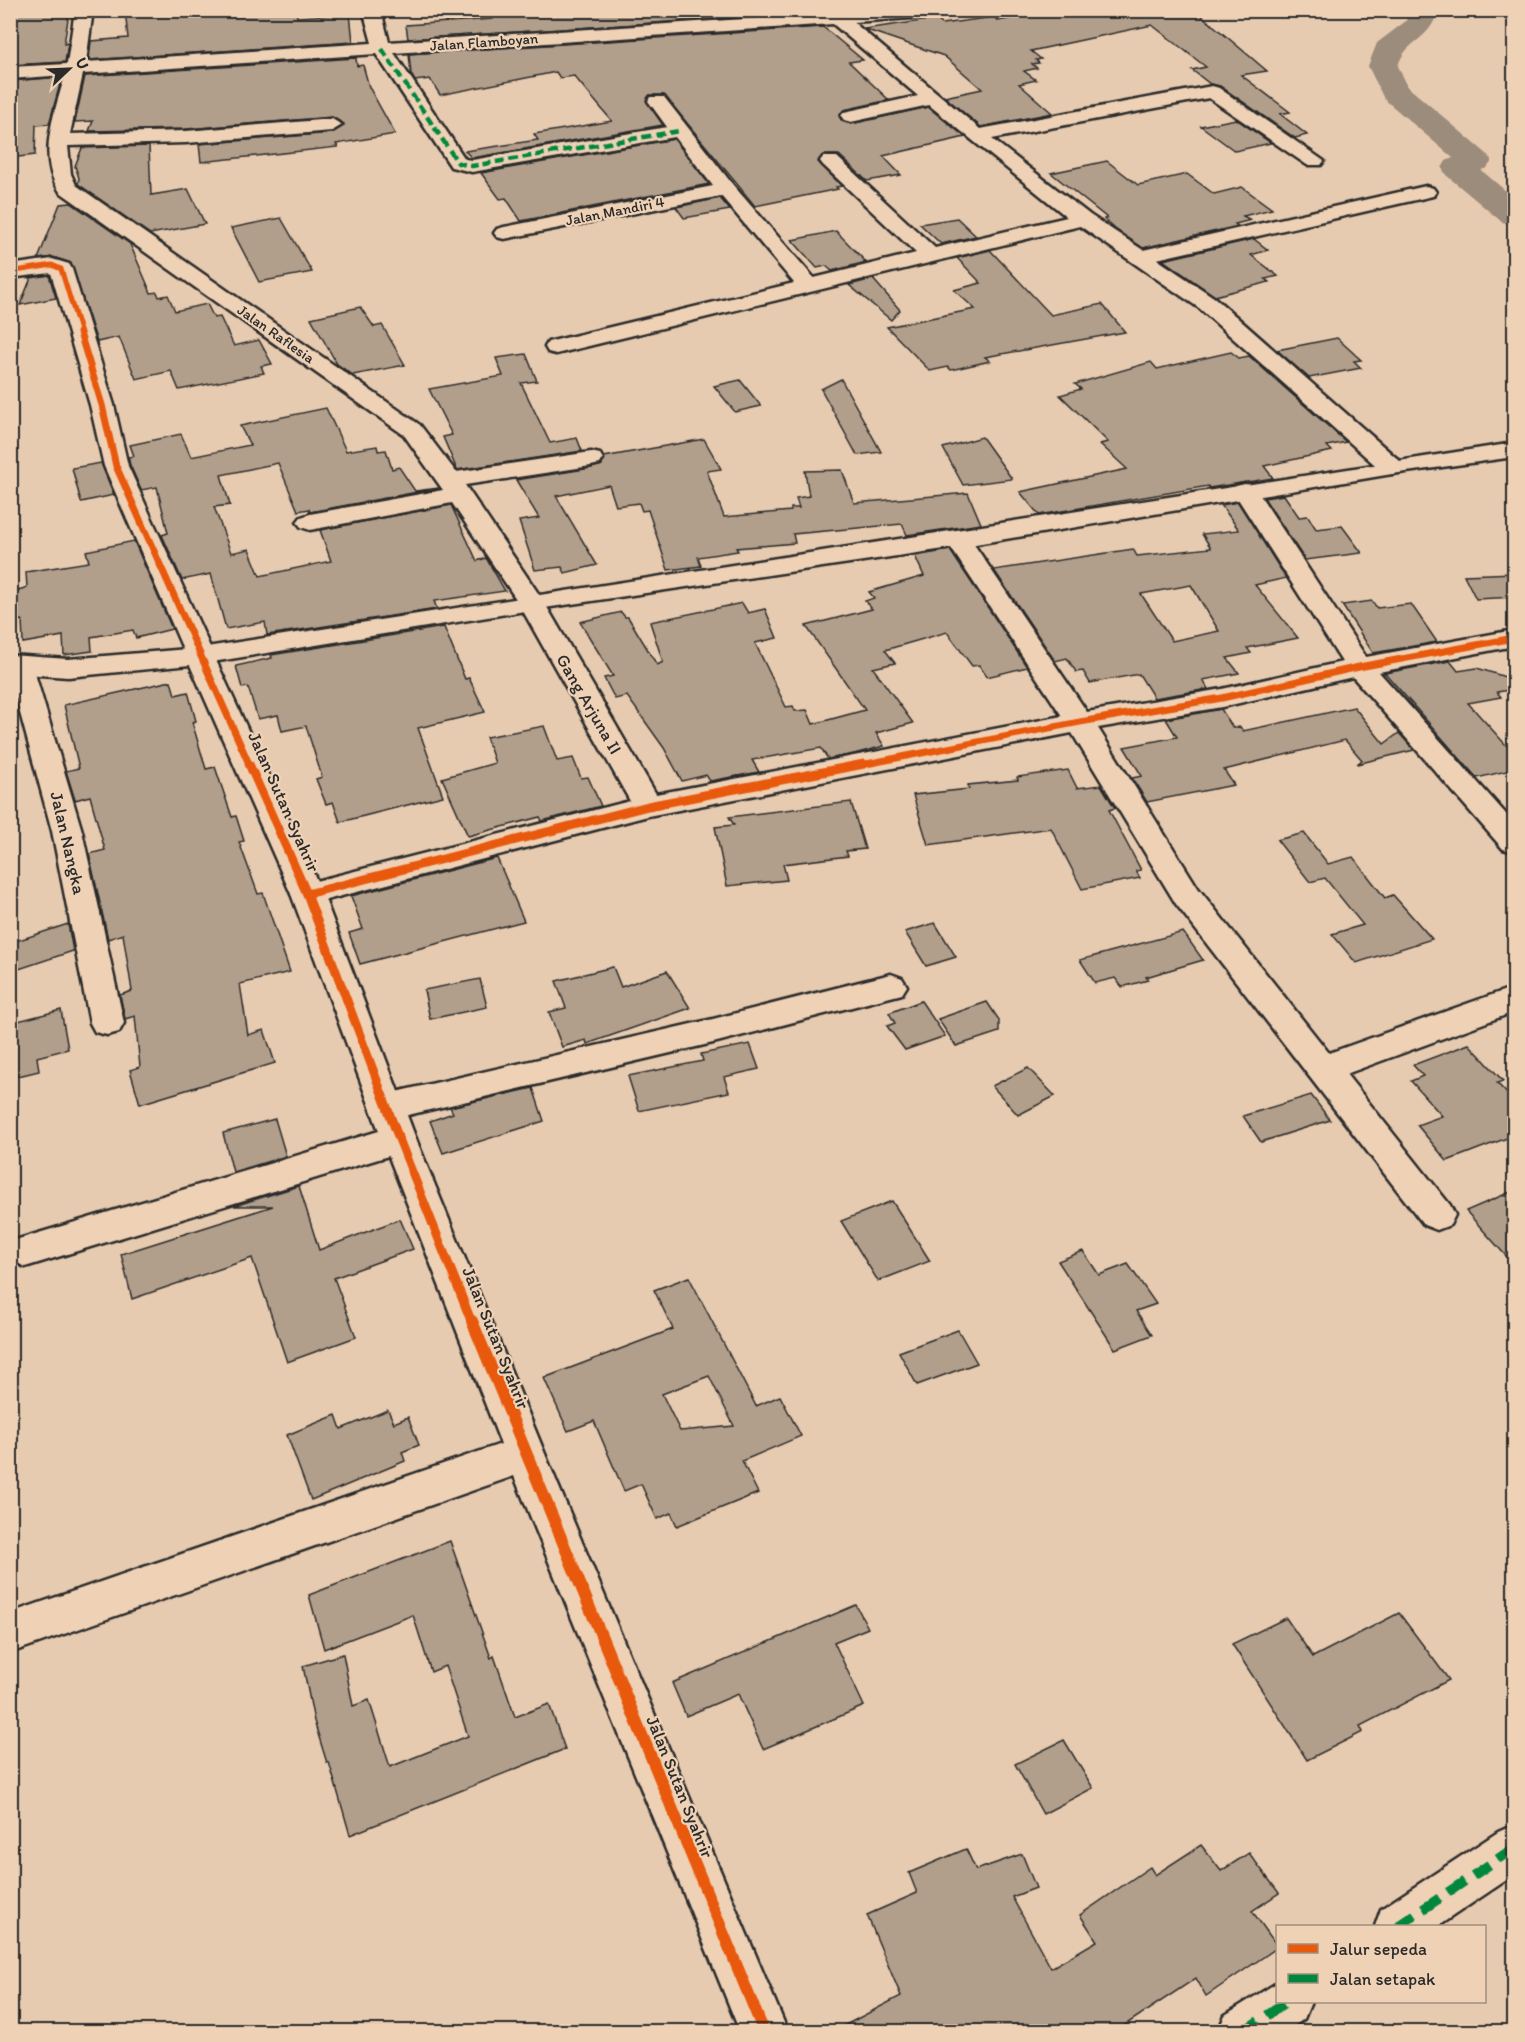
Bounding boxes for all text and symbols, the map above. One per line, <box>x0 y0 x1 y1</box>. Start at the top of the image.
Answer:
street label: Jalan Flamboyan <box>429 29 539 55</box>
north arrow <box>39 39 99 99</box>
text: U <box>72 55 93 72</box>
street label: Jalan Mandiri 4 <box>564 193 666 229</box>
street label: Jalan Raflesia <box>234 301 318 367</box>
street label: Gang Arjuna II <box>551 650 627 758</box>
street label: Jalan Sutan Syahrir <box>243 728 325 876</box>
street label: Jalan Nangka <box>45 789 91 897</box>
street label: Jalan Sutan Syahrir <box>457 1264 535 1412</box>
street label: Jalan Sutan Syahrir <box>641 1713 719 1861</box>
legend <box>1276 1925 1486 2003</box>
text: Jalur sepeda <box>1330 1938 1427 1960</box>
text: Jalan setapak <box>1330 1968 1436 1990</box>

